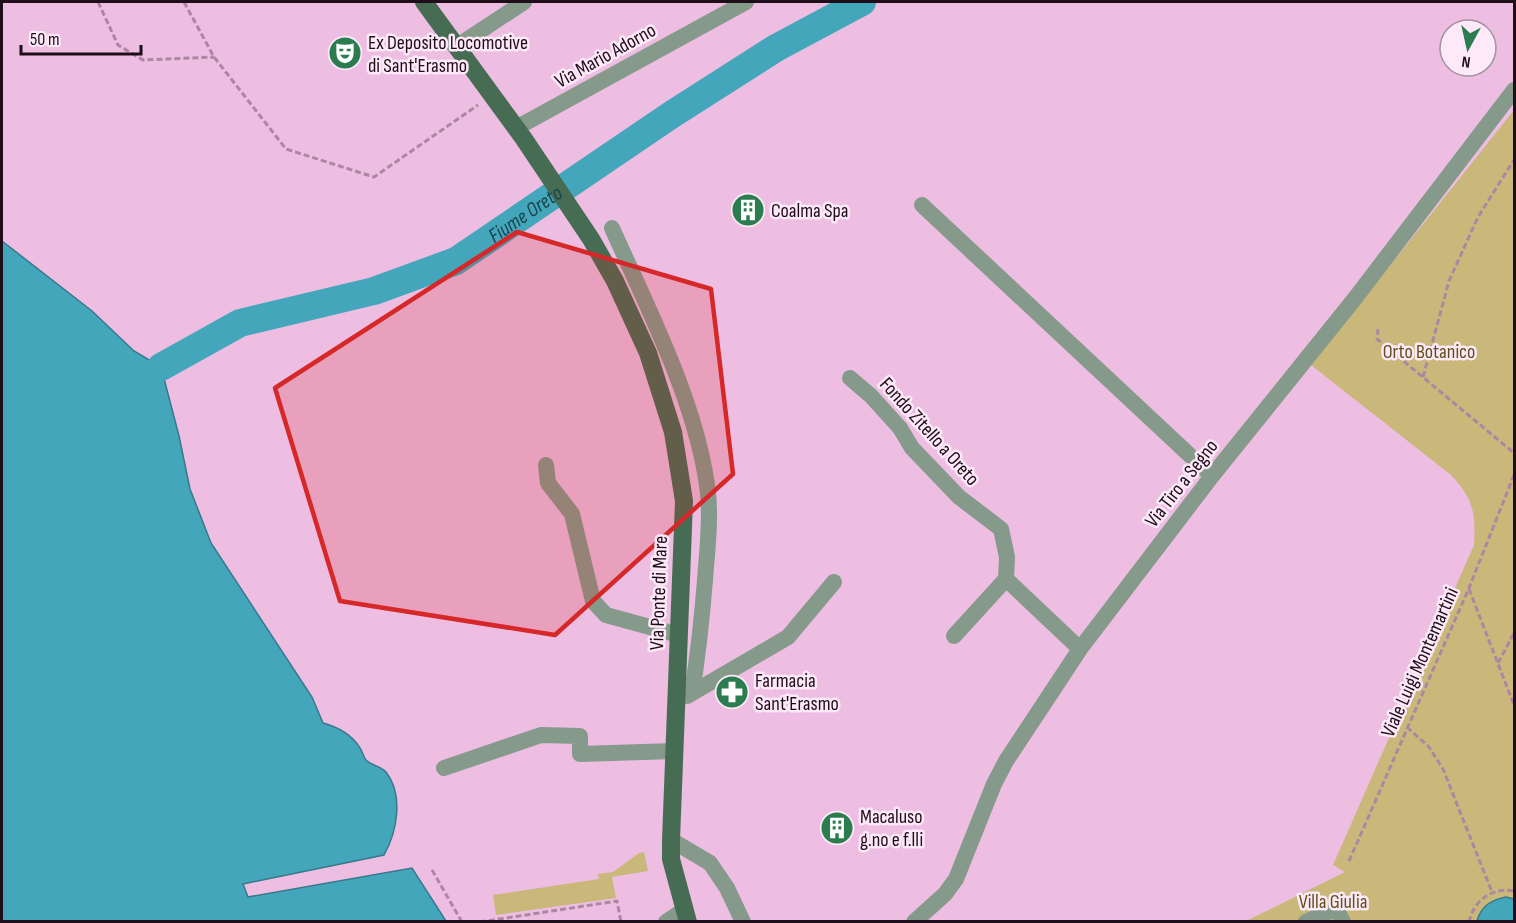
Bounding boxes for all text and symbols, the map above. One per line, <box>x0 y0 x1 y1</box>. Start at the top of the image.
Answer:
scale bar <box>21 18 141 56</box>
street label: Via Mario Adorno <box>551 18 660 93</box>
north arrow <box>1438 18 1498 78</box>
text: 50 m <box>30 29 60 50</box>
place label: Ex Deposito Locomotive di Sant'Erasmo <box>368 31 528 78</box>
theatre icon: Ex Deposito Locomotive di Sant'Erasmo <box>327 35 363 71</box>
text: N <box>1461 51 1472 71</box>
water label: Fiume Oreto <box>484 180 567 248</box>
building icon: Coalma Spa <box>730 192 766 228</box>
place label: Coalma Spa <box>771 199 848 223</box>
park label: Orto Botanico <box>1383 340 1475 364</box>
street label: Fondo Zitello a Oreto <box>874 373 984 491</box>
street label: Via Tiro a Segno <box>1140 435 1223 532</box>
street label: Via Ponte di Mare <box>645 535 673 651</box>
street label: Viale Luigi Montemartini <box>1376 584 1464 741</box>
place label: Farmacia Sant'Erasmo <box>755 669 839 716</box>
pharmacy icon: Farmacia Sant'Erasmo <box>714 674 750 710</box>
place label: Macaluso g.no e f.lli <box>860 805 923 852</box>
building icon: Macaluso g.no e f.lli <box>819 810 855 846</box>
park label: Villa Giulia <box>1299 890 1367 914</box>

